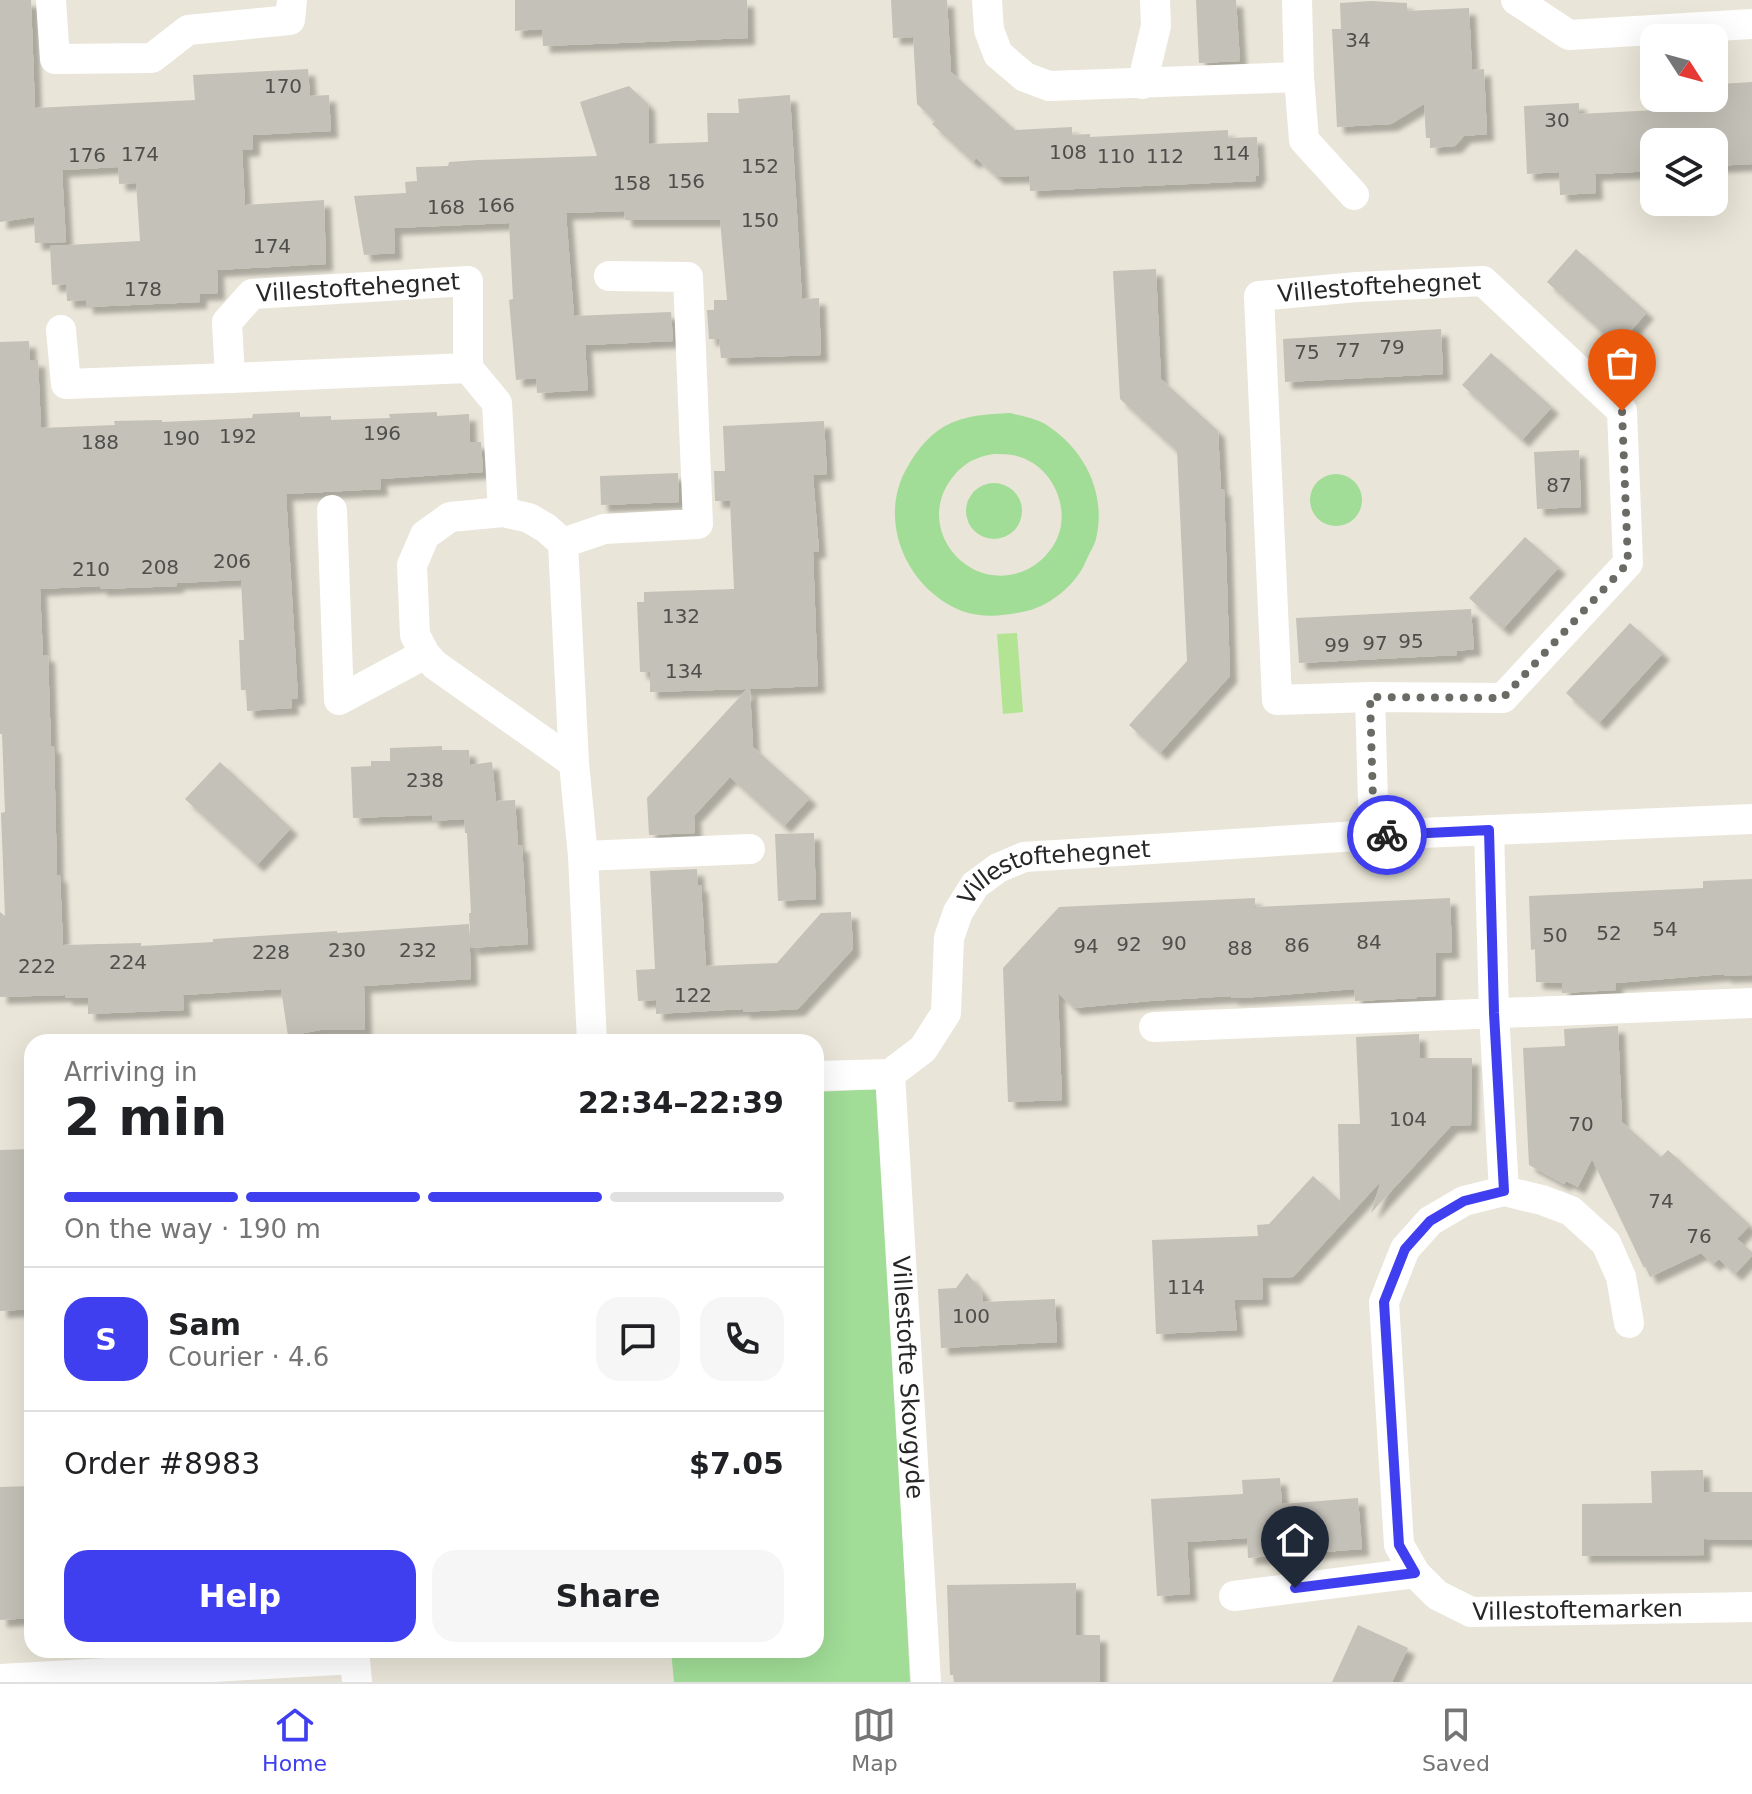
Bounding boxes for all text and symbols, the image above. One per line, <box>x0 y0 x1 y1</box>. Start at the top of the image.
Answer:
north arrow <box>1640 24 1728 112</box>
map controls <box>1640 24 1728 216</box>
house number: 34 <box>1345 28 1371 52</box>
house number: 170 <box>264 74 302 98</box>
house number: 30 <box>1544 108 1570 132</box>
button: layers <box>1640 128 1728 216</box>
house number: 108 <box>1049 140 1087 164</box>
house number: 114 <box>1212 141 1250 165</box>
house number: 174 <box>121 142 159 166</box>
house number: 176 <box>68 143 106 167</box>
house number: 110 <box>1097 144 1135 168</box>
house number: 112 <box>1146 144 1184 168</box>
house number: 152 <box>741 154 779 178</box>
house number: 156 <box>667 169 705 193</box>
house number: 158 <box>613 171 651 195</box>
house number: 166 <box>477 193 515 217</box>
house number: 168 <box>427 195 465 219</box>
house number: 150 <box>741 208 779 232</box>
house number: 174 <box>253 234 291 258</box>
street label: Villestoftehegnet <box>1276 267 1482 308</box>
street label: Villestoftehegnet <box>255 268 461 308</box>
house number: 178 <box>124 277 162 301</box>
pin <box>1588 329 1656 411</box>
house number: 79 <box>1379 335 1405 359</box>
house number: 77 <box>1335 338 1361 362</box>
house number: 75 <box>1294 340 1320 364</box>
icon: bag <box>1600 341 1644 385</box>
house number: 196 <box>363 421 401 445</box>
house number: 192 <box>219 424 257 448</box>
house number: 190 <box>162 426 200 450</box>
house number: 188 <box>81 430 119 454</box>
house number: 87 <box>1546 473 1572 497</box>
house number: 206 <box>213 549 251 573</box>
house number: 208 <box>141 555 179 579</box>
house number: 210 <box>72 557 110 581</box>
house number: 132 <box>662 604 700 628</box>
house number: 95 <box>1398 629 1424 653</box>
house number: 97 <box>1362 631 1388 655</box>
house number: 99 <box>1324 633 1350 657</box>
house number: 134 <box>665 659 703 683</box>
house number: 238 <box>406 768 444 792</box>
courier <box>1347 795 1427 875</box>
icon: bike <box>1365 813 1409 857</box>
street label: Villestoftehegnet <box>952 835 1151 910</box>
house number: 54 <box>1652 917 1678 941</box>
house number: 52 <box>1596 921 1622 945</box>
house number: 50 <box>1542 923 1568 947</box>
house number: 84 <box>1356 930 1382 954</box>
house number: 90 <box>1161 931 1187 955</box>
house number: 92 <box>1116 932 1142 956</box>
house number: 86 <box>1284 933 1310 957</box>
house number: 94 <box>1073 934 1099 958</box>
house number: 88 <box>1227 936 1253 960</box>
house number: 230 <box>328 938 366 962</box>
house number: 232 <box>399 938 437 962</box>
house number: 228 <box>252 940 290 964</box>
house number: 224 <box>109 950 147 974</box>
house number: 222 <box>18 954 56 978</box>
house number: 122 <box>674 983 712 1007</box>
text: Arriving in <box>64 1057 198 1087</box>
text: 22:34–22:39 <box>578 1085 784 1120</box>
text: 2 min <box>64 1087 227 1147</box>
house number: 104 <box>1389 1107 1427 1131</box>
house number: 70 <box>1568 1112 1594 1136</box>
house number: 74 <box>1648 1189 1674 1213</box>
text: On the way · 190 m <box>64 1214 321 1244</box>
house number: 76 <box>1686 1224 1712 1248</box>
street label: Villestofte Skovgyde <box>887 1255 929 1500</box>
house number: 114 <box>1167 1275 1205 1299</box>
button: chat <box>596 1297 680 1381</box>
button: phone <box>700 1297 784 1381</box>
house number: 100 <box>952 1304 990 1328</box>
text: Sam <box>168 1307 241 1342</box>
text: S <box>95 1322 117 1357</box>
text: Courier · 4.6 <box>168 1342 329 1372</box>
text: Order #8983 <box>64 1446 260 1481</box>
text: $7.05 <box>689 1446 784 1481</box>
pin <box>1261 1506 1329 1588</box>
icon: home <box>1273 1518 1317 1562</box>
button: Help <box>64 1550 416 1642</box>
button: Share <box>432 1550 784 1642</box>
street label: Villestoftemarken <box>1472 1594 1683 1626</box>
tab: Home <box>262 1703 327 1776</box>
tab: Map <box>851 1703 898 1776</box>
tab: Saved <box>1422 1703 1490 1776</box>

